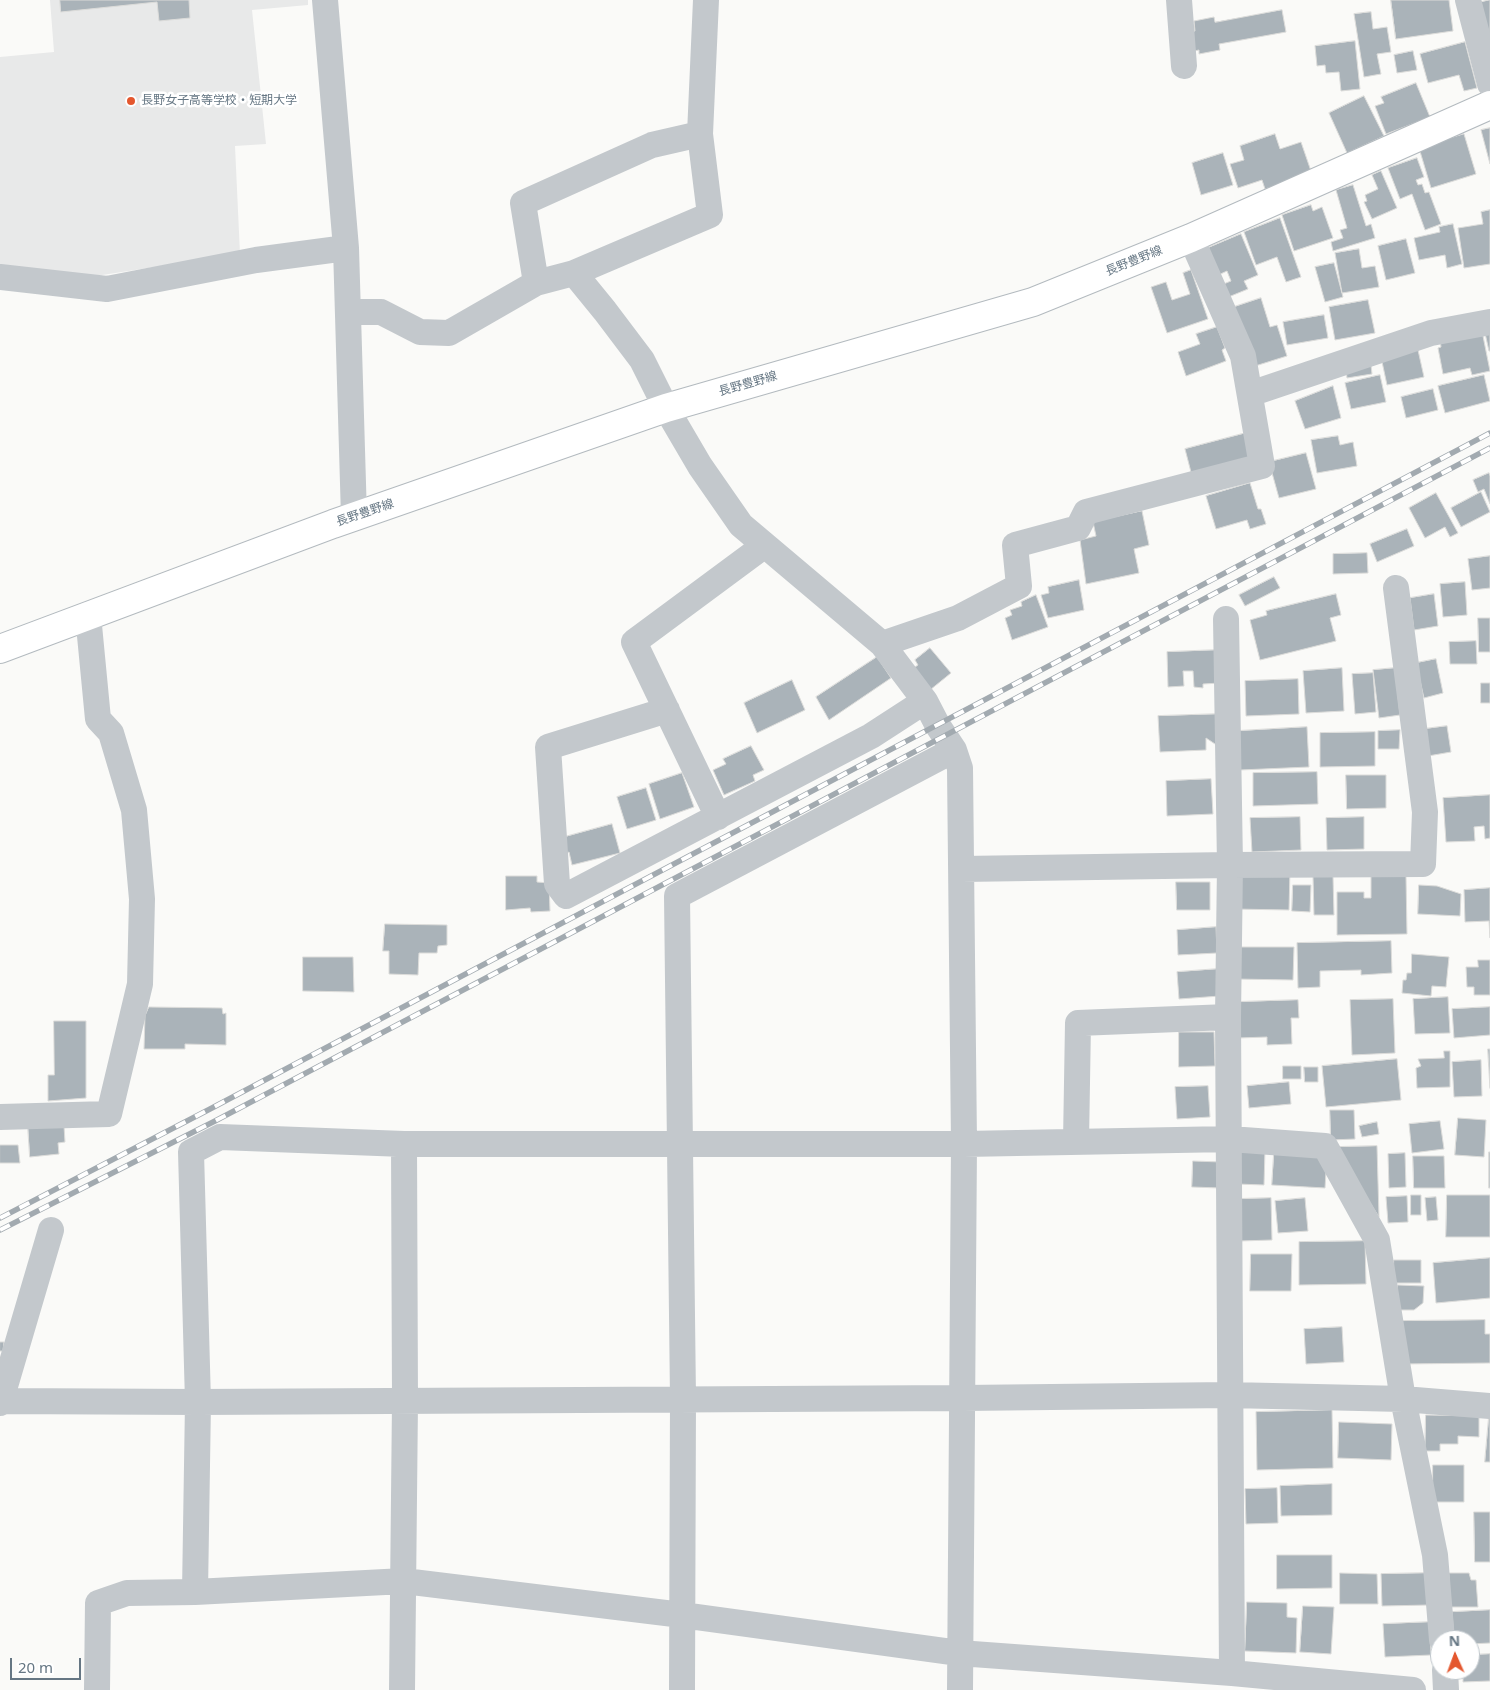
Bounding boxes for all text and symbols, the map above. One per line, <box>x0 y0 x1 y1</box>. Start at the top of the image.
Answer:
place label: 長野女子高等学校・短期大学 <box>141 94 297 108</box>
marker: 長野女子高等学校・短期大学 <box>125 95 137 107</box>
street label: 長野豊野線 <box>1103 243 1165 279</box>
street label: 長野豊野線 <box>717 369 779 399</box>
street label: 長野豊野線 <box>334 496 396 530</box>
north arrow <box>1430 1630 1480 1680</box>
text: N <box>1448 1631 1461 1650</box>
scale bar <box>12 1648 84 1680</box>
text: 20 m <box>18 1657 53 1677</box>

